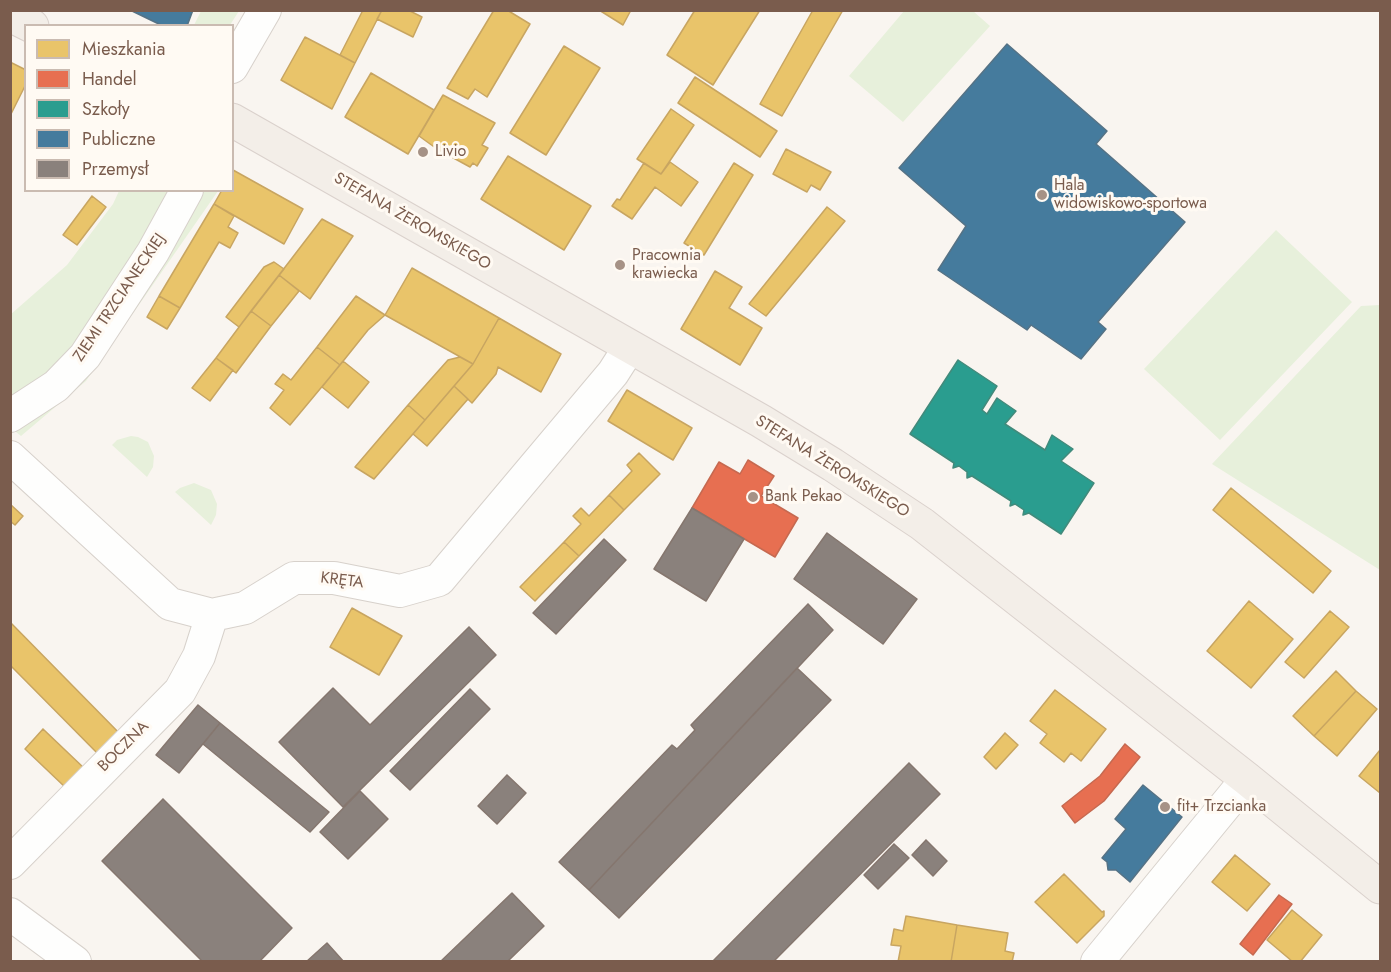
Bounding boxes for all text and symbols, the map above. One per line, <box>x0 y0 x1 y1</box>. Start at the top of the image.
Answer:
legend <box>24 24 234 192</box>
text: Mieszkania <box>82 36 165 62</box>
text: Handel <box>82 66 137 92</box>
text: Szkoły <box>82 96 130 122</box>
text: Publiczne <box>82 126 156 152</box>
place label: Livio <box>435 142 466 162</box>
marker: Livio <box>416 145 430 159</box>
text: Przemysł <box>82 156 149 182</box>
street label: STEFANA ŻEROMSKIEGO <box>330 169 494 275</box>
place label: Hala widowiskowo-sportowa <box>1054 176 1207 214</box>
marker: Hala widowiskowo-sportowa <box>1035 188 1049 202</box>
street label: ZIEMI TRZCIANECKIEJ <box>70 230 170 366</box>
place label: Pracownia krawiecka <box>632 246 701 284</box>
marker: Pracownia krawiecka <box>613 258 627 272</box>
street label: STEFANA ŻEROMSKIEGO <box>751 412 913 522</box>
place label: Bank Pekao <box>765 487 842 507</box>
marker: Bank Pekao <box>746 490 760 504</box>
street label: KRĘTA <box>319 569 365 593</box>
street label: BOCZNA <box>95 718 153 776</box>
place label: fit+ Trzcianka <box>1177 797 1266 817</box>
marker: fit+ Trzcianka <box>1158 800 1172 814</box>

